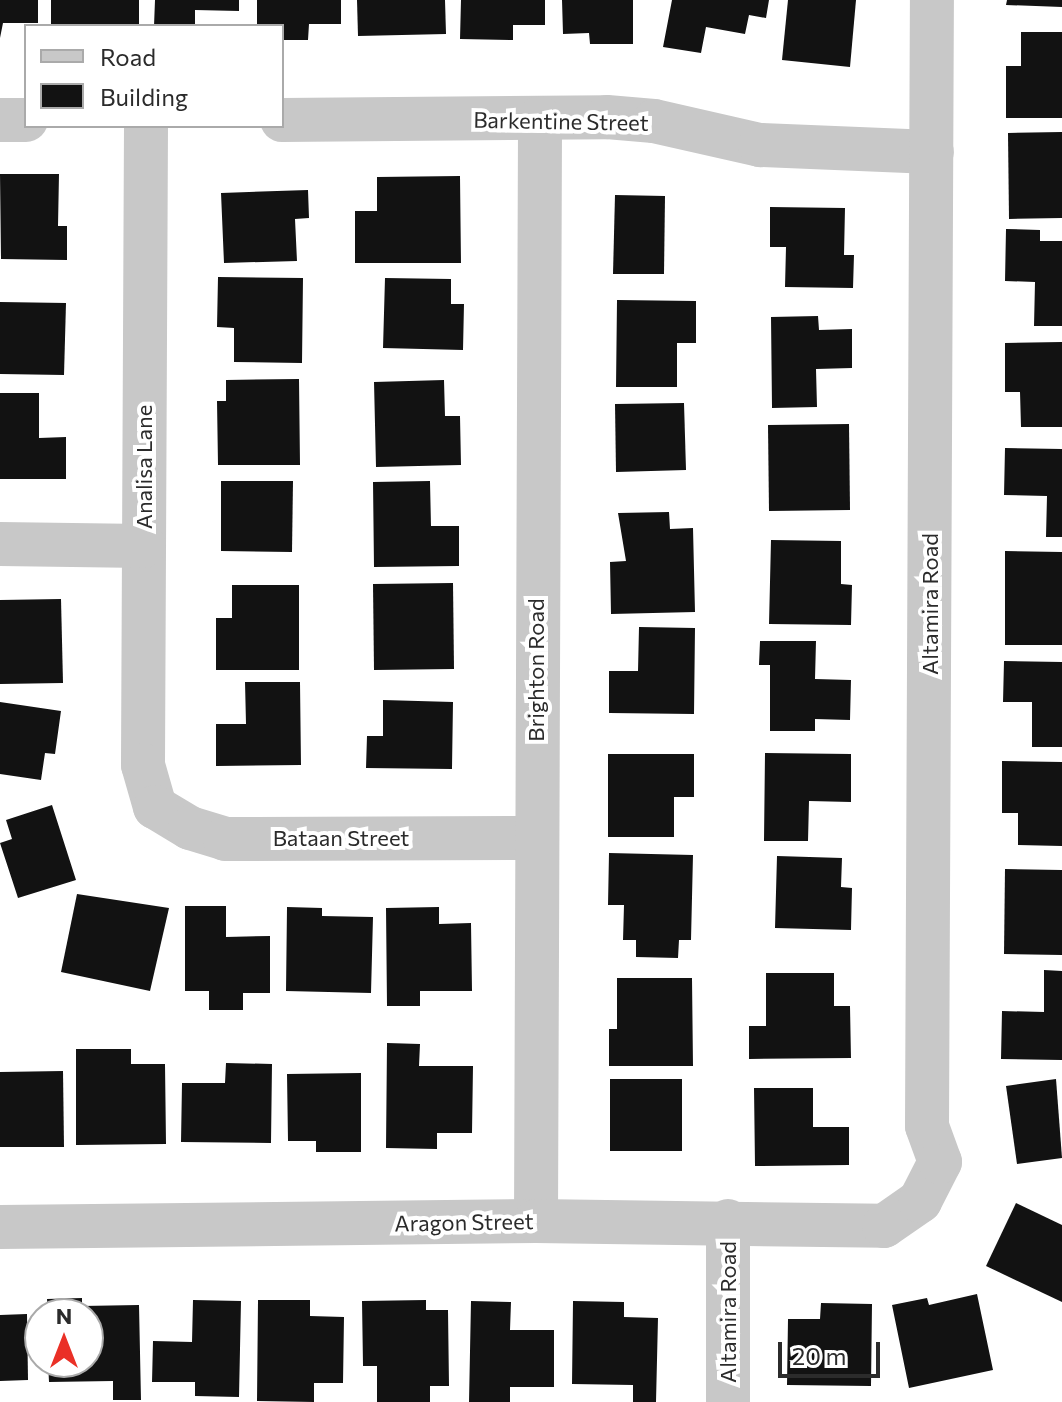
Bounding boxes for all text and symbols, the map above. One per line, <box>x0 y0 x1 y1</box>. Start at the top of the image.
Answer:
legend <box>24 24 284 128</box>
text: Road <box>100 42 156 71</box>
text: Building <box>100 82 188 111</box>
street label: Barkentine Street <box>473 106 649 136</box>
street label: Analisa Lane <box>131 405 157 529</box>
street label: Altamira Road <box>917 533 943 675</box>
street label: Brighton Road <box>523 598 549 742</box>
street label: Bataan Street <box>273 825 409 851</box>
street label: Aragon Street <box>394 1208 534 1236</box>
street label: Altamira Road <box>715 1241 741 1383</box>
north arrow <box>24 1298 104 1378</box>
text: N <box>56 1302 72 1329</box>
scale bar <box>782 1326 884 1376</box>
text: 20 m <box>792 1341 846 1370</box>

